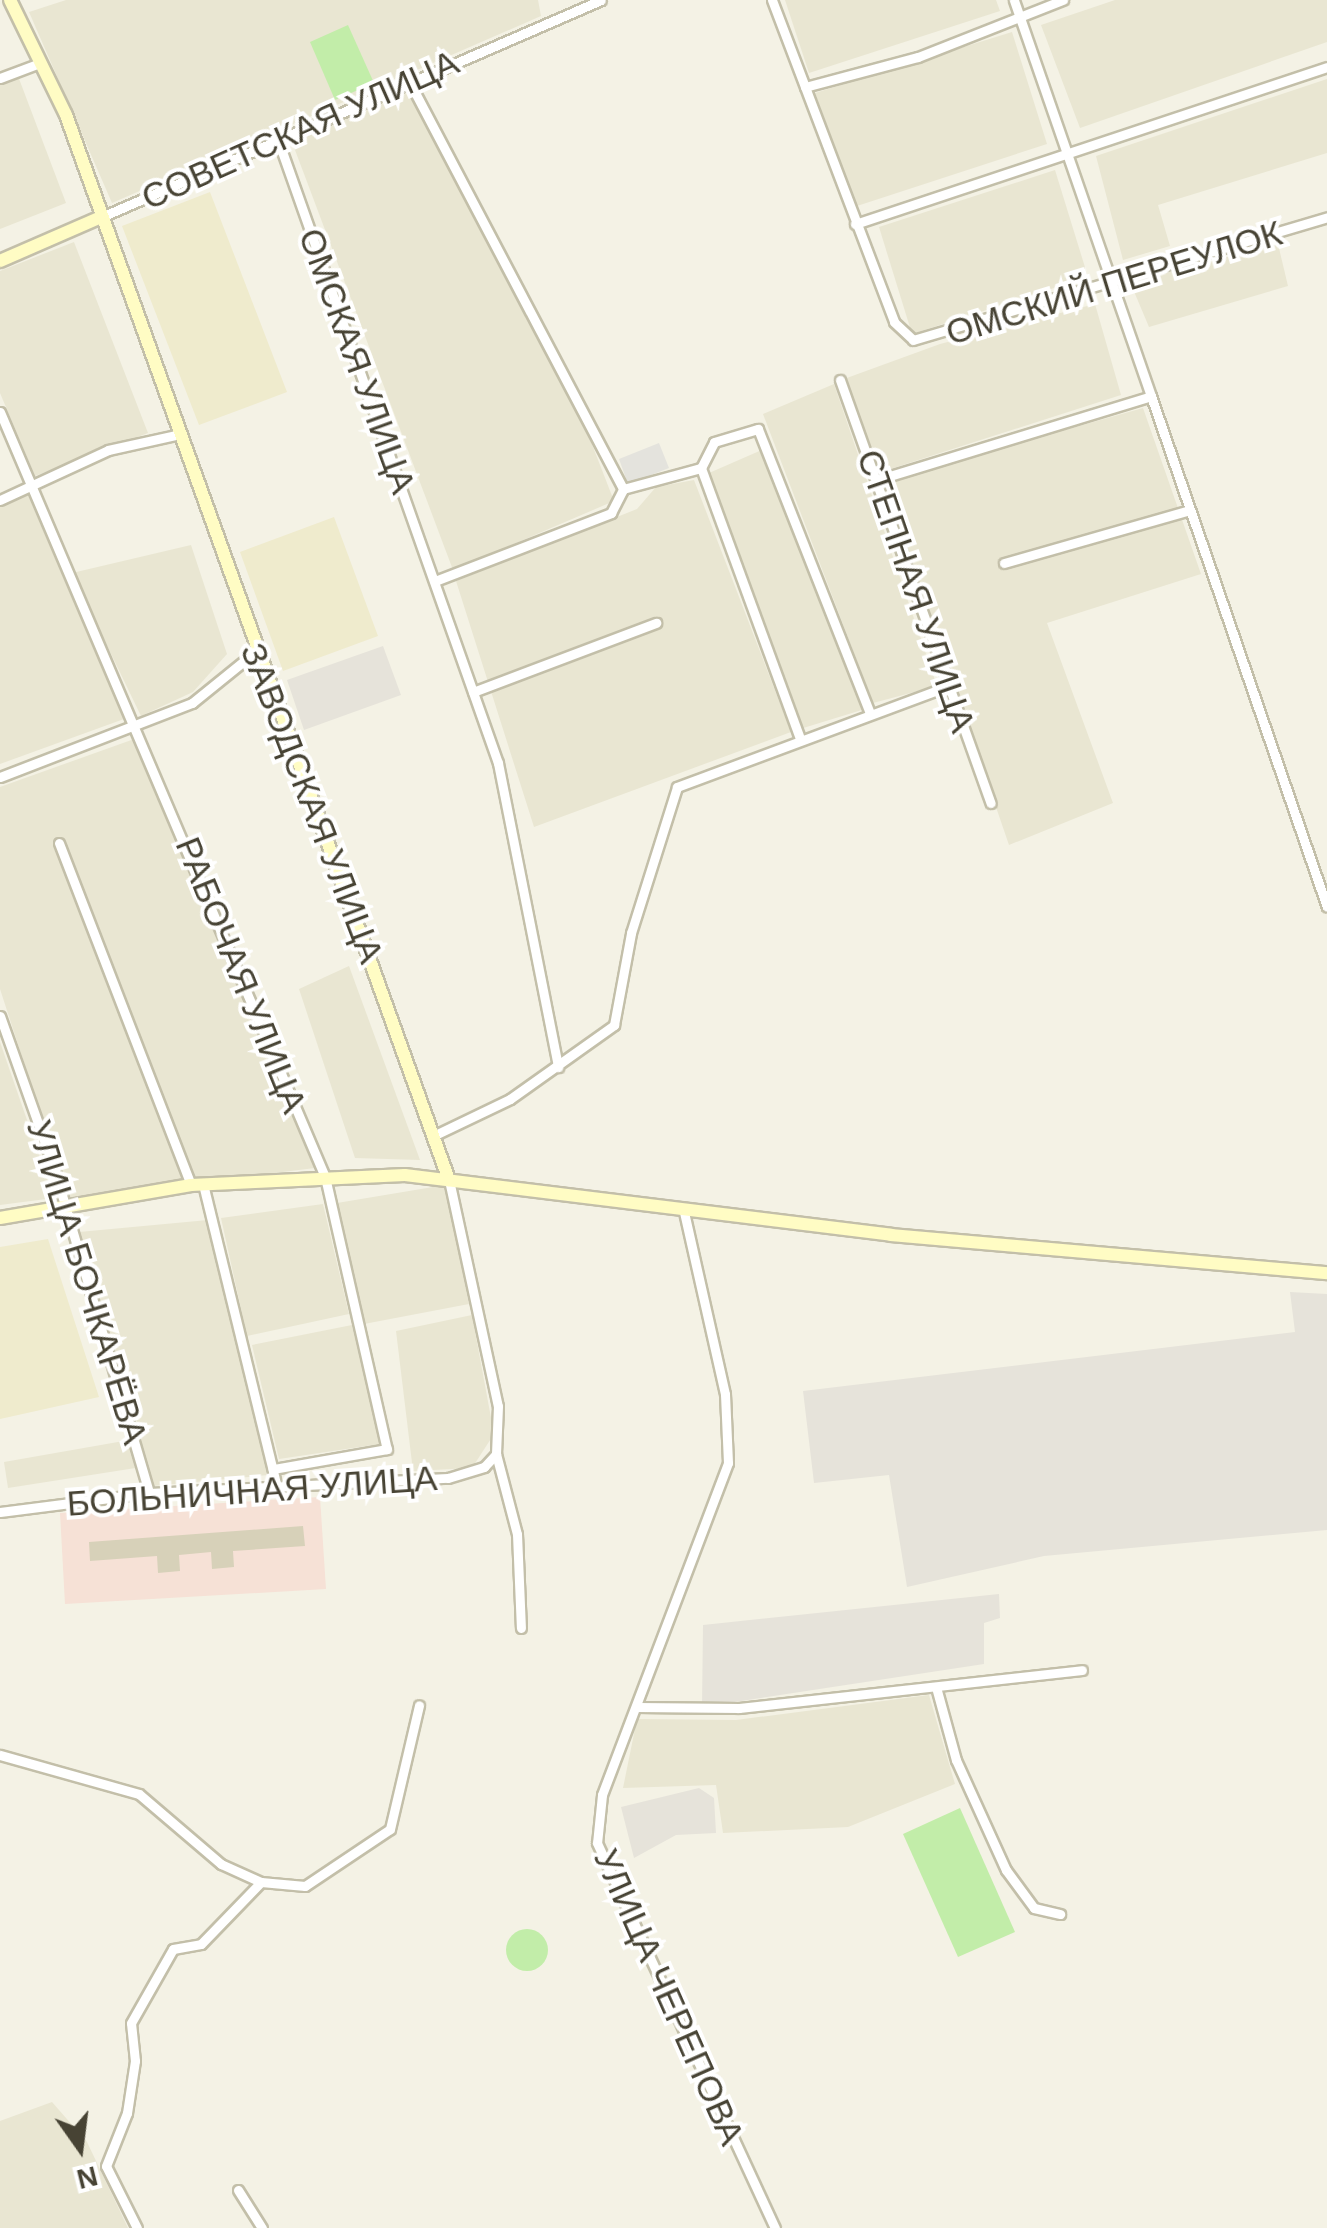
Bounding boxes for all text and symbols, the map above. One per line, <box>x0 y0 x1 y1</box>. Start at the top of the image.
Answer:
street label: СОВЕТСКАЯ УЛИЦА <box>135 41 465 219</box>
street label: ОМСКИЙ ПЕРЕУЛОК <box>941 212 1287 354</box>
street label: ОМСКАЯ УЛИЦА <box>290 223 424 499</box>
street label: СТЕПНАЯ УЛИЦА <box>848 444 984 738</box>
street label: ЗАВОДСКАЯ УЛИЦА <box>232 637 392 969</box>
street label: РАБОЧАЯ УЛИЦА <box>167 831 315 1119</box>
street label: УЛИЦА БОЧКАРЁВА <box>18 1115 156 1449</box>
street label: БОЛЬНИЧНАЯ УЛИЦА <box>65 1457 439 1525</box>
street label: УЛИЦА ЧЕРЕПОВА <box>585 1843 753 2151</box>
north arrow <box>30 2098 130 2198</box>
text: N <box>74 2160 101 2195</box>

